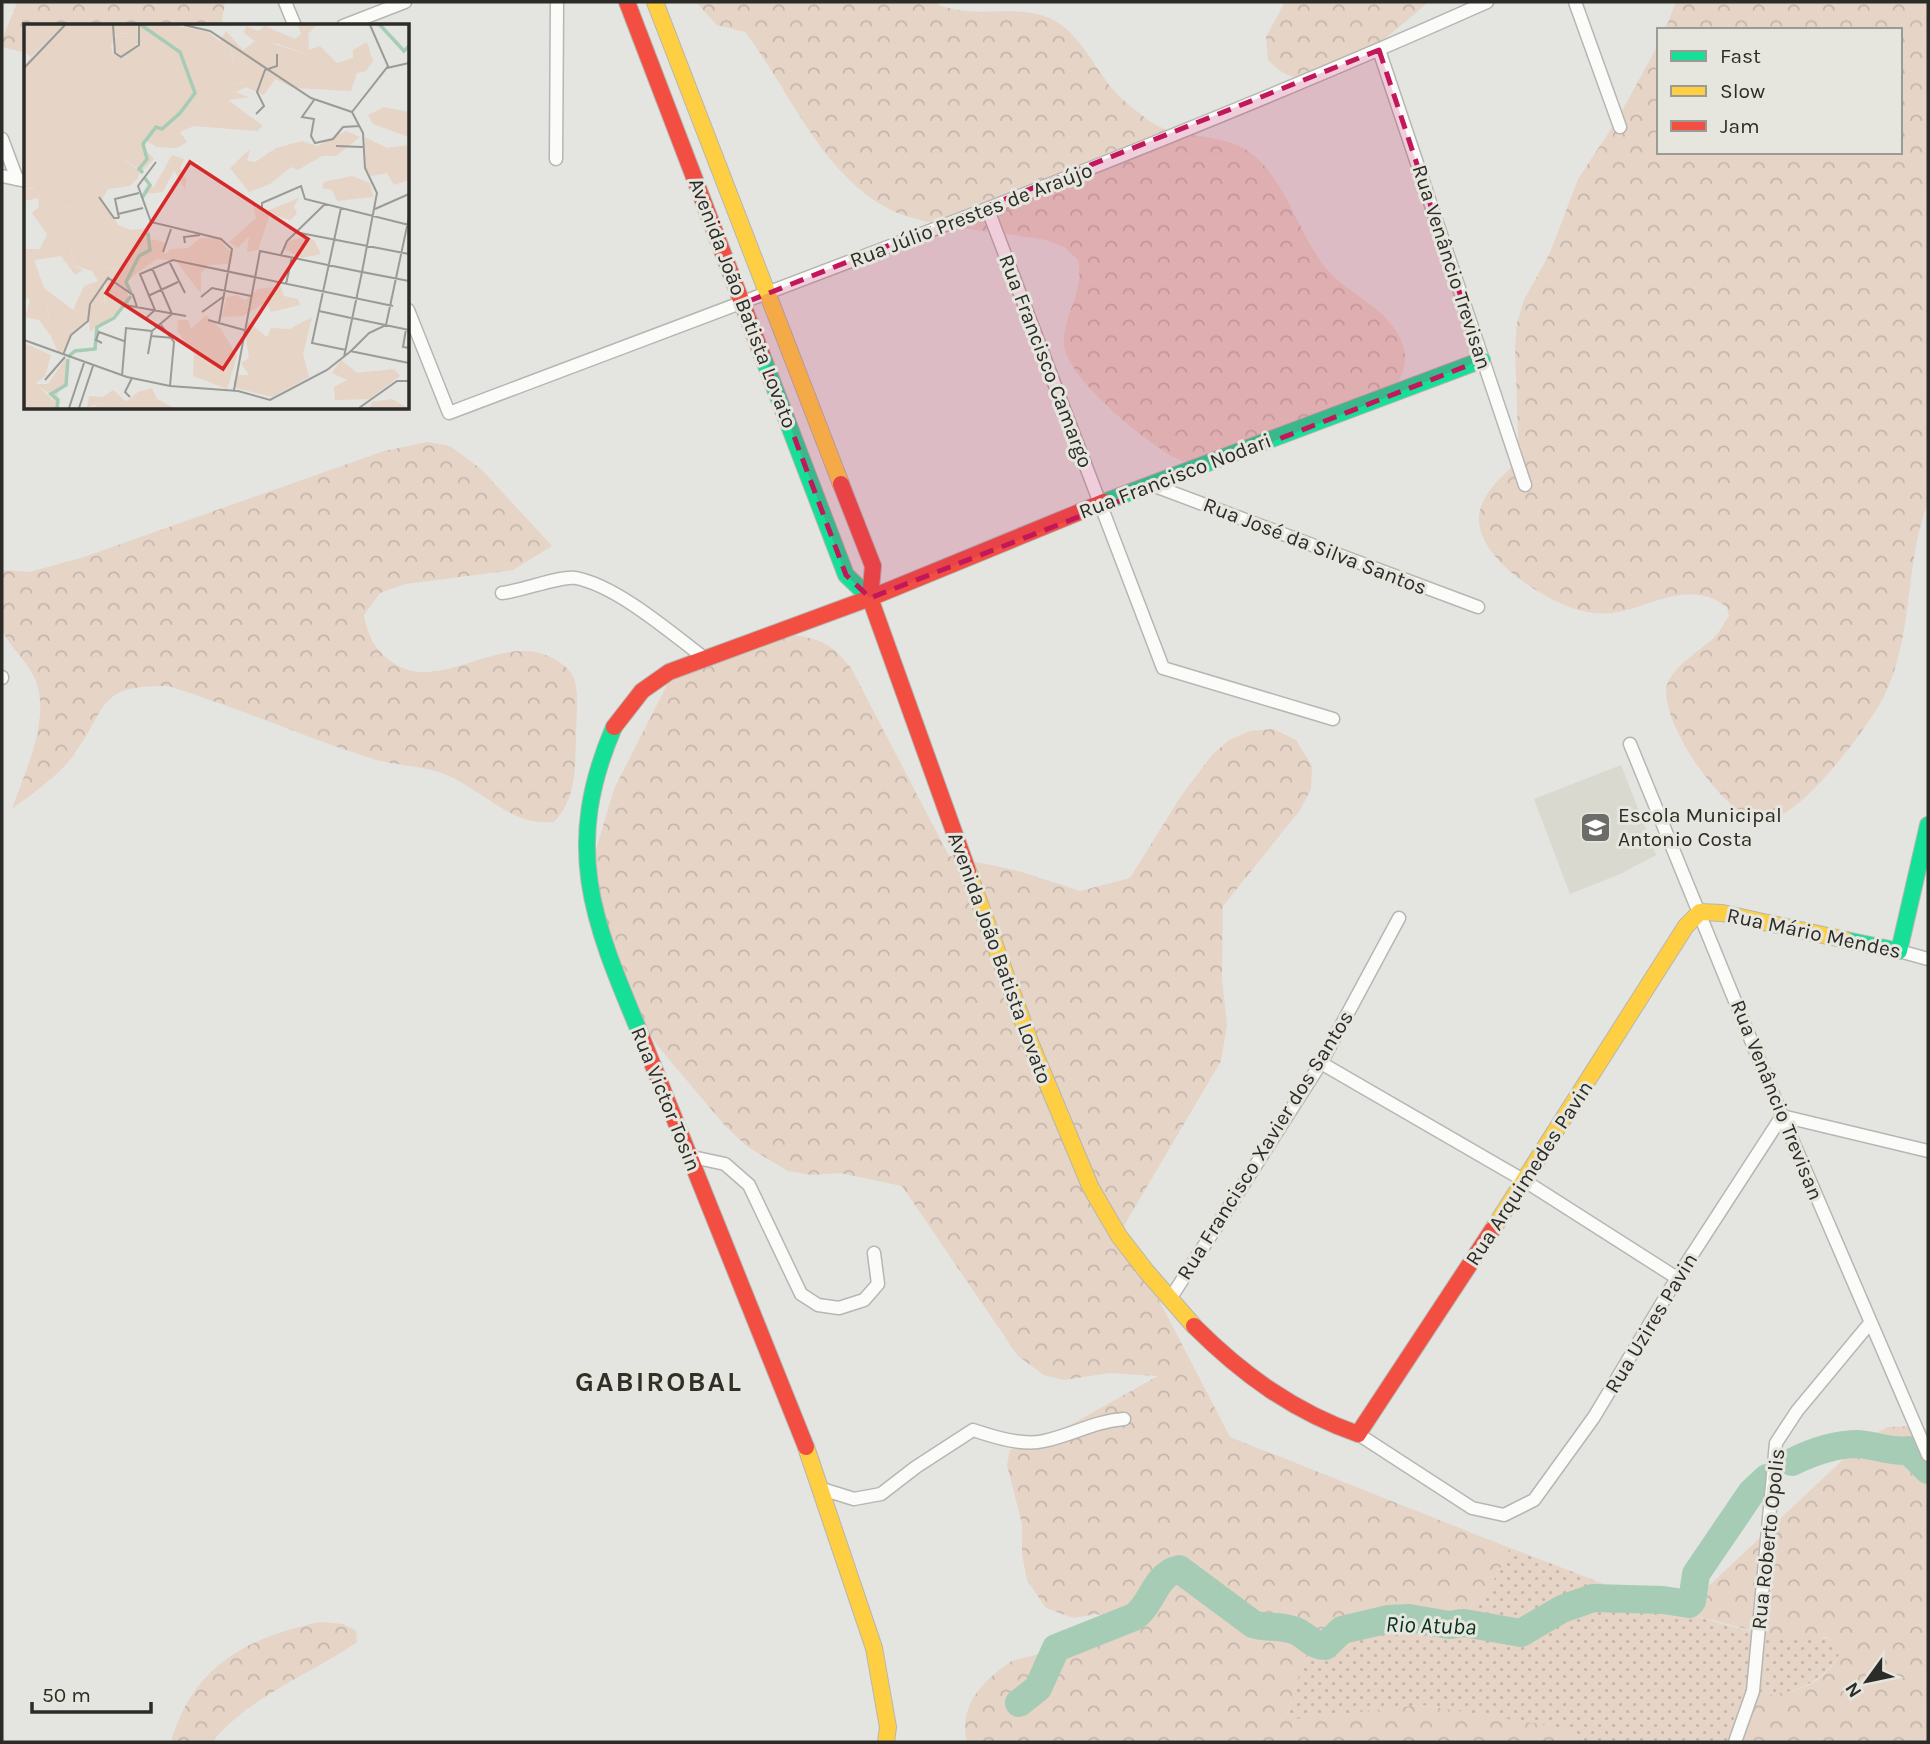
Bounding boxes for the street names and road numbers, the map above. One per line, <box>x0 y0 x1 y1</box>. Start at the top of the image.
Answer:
street label: Rua Júlio Prestes de Araújo <box>846 158 1096 272</box>
street label: Rua Venâncio Trevisan <box>1408 162 1496 372</box>
street label: Avenida João Batista Lovato <box>684 175 802 431</box>
street label: Rua Francisco Camargo <box>994 251 1098 471</box>
street label: Rua Francisco Nodari <box>1075 428 1275 524</box>
street label: Rua José da Silva Santos <box>1200 492 1430 600</box>
street label: Avenida João Batista Lovato <box>943 829 1057 1087</box>
street label: Rua Mário Mendes <box>1725 903 1903 963</box>
street label: Rua Venâncio Trevisan <box>1726 996 1828 1204</box>
street label: Rua Francisco Xavier dos Santos <box>1172 1006 1358 1284</box>
street label: Rua Victor Tosin <box>626 1023 706 1175</box>
street label: Rua Arquimedes Pavin <box>1460 1076 1598 1270</box>
street label: Rua Uzires Pavin <box>1600 1249 1702 1397</box>
street label: Rua Roberto Opolis <box>1747 1447 1789 1631</box>

